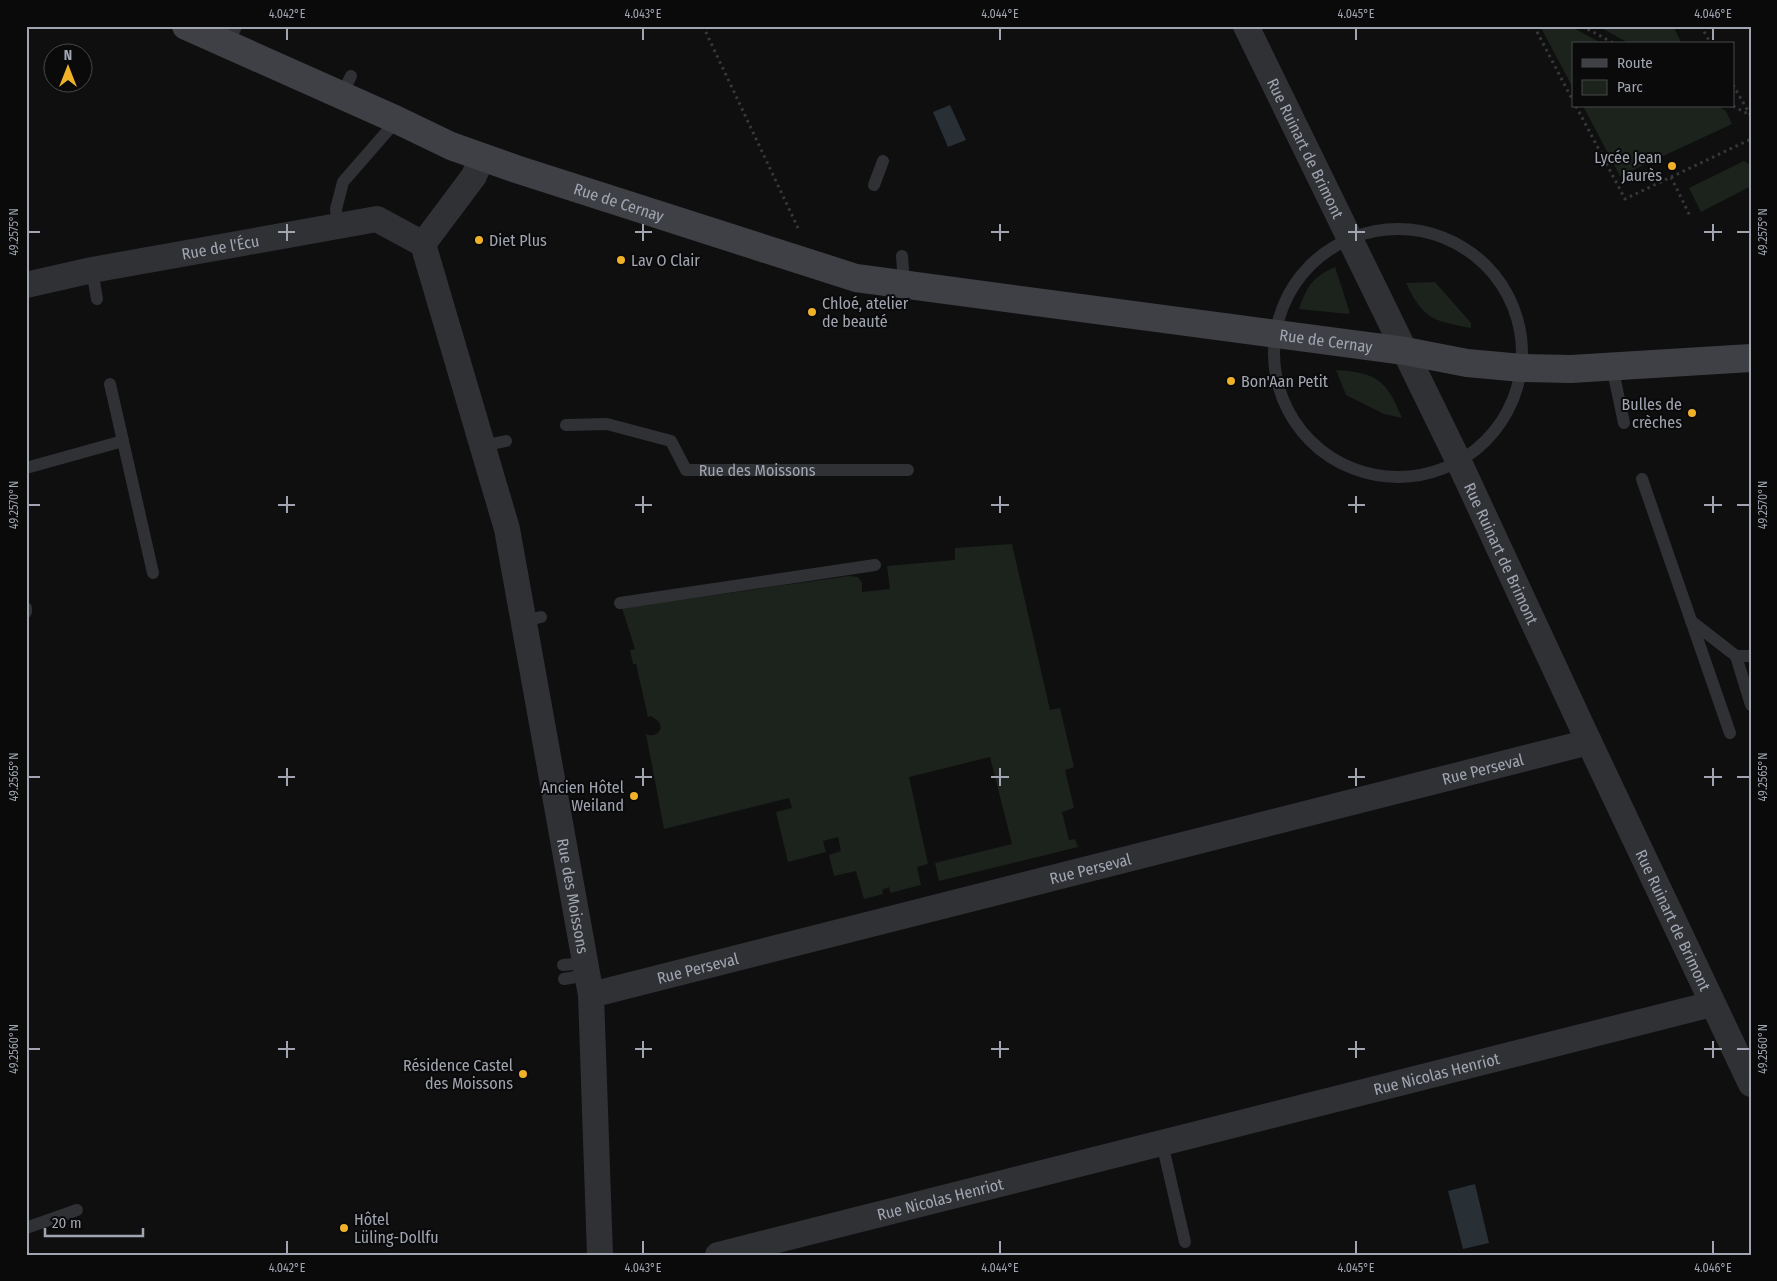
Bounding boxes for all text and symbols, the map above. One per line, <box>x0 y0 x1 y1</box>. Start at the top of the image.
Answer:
text: 4.042°E <box>269 7 306 21</box>
text: 4.043°E <box>625 7 662 21</box>
text: 4.044°E <box>981 7 1019 21</box>
text: 4.045°E <box>1338 7 1375 21</box>
text: 4.046°E <box>1694 7 1732 21</box>
north arrow <box>42 42 92 92</box>
legend <box>1572 42 1734 108</box>
text: N <box>64 47 72 64</box>
text: Route <box>1617 54 1653 72</box>
street label: Rue Ruinart de Brimont <box>1263 75 1348 222</box>
text: Parc <box>1617 78 1643 96</box>
place label: Lycée Jean Jaurès <box>1594 148 1662 185</box>
marker: Lycée Jean Jaurès <box>1666 160 1678 172</box>
street label: Rue de Cernay <box>571 179 667 226</box>
text: 49.2575°N <box>7 208 21 256</box>
text: 49.2575°N <box>1756 208 1770 256</box>
street label: Rue de l'Écu <box>180 231 261 264</box>
place label: Diet Plus <box>489 231 547 250</box>
marker: Diet Plus <box>473 234 485 246</box>
place label: Lav O Clair <box>631 251 700 270</box>
marker: Lav O Clair <box>615 254 627 266</box>
place label: Chloé, atelier de beauté <box>822 294 909 331</box>
marker: Chloé, atelier de beauté <box>806 306 818 318</box>
street label: Rue de Cernay <box>1278 325 1374 357</box>
place label: Bon'Aan Petit <box>1241 372 1329 391</box>
marker: Bon'Aan Petit <box>1225 375 1237 387</box>
place label: Bulles de crèches <box>1622 395 1682 432</box>
marker: Bulles de crèches <box>1686 407 1698 419</box>
street label: Rue des Moissons <box>699 461 816 480</box>
street label: Rue Ruinart de Brimont <box>1460 480 1542 628</box>
text: 49.2570°N <box>7 481 21 529</box>
text: 49.2570°N <box>1756 481 1770 529</box>
street label: Rue Perseval <box>1440 750 1526 789</box>
text: 49.2565°N <box>7 753 21 801</box>
text: 49.2565°N <box>1756 753 1770 801</box>
place label: Ancien Hôtel Weiland <box>541 778 624 815</box>
marker: Ancien Hôtel Weiland <box>628 790 640 802</box>
street label: Rue des Moissons <box>553 837 592 955</box>
street label: Rue Ruinart de Brimont <box>1631 847 1715 995</box>
street label: Rue Perseval <box>1048 849 1133 888</box>
street label: Rue Perseval <box>655 949 741 988</box>
text: 49.2560°N <box>7 1024 21 1074</box>
text: 49.2560°N <box>1756 1024 1770 1074</box>
street label: Rue Nicolas Henriot <box>1372 1049 1502 1099</box>
place label: Résidence Castel des Moissons <box>403 1056 513 1093</box>
marker: Résidence Castel des Moissons <box>517 1068 529 1080</box>
street label: Rue Nicolas Henriot <box>875 1174 1006 1224</box>
scale bar <box>45 1206 142 1238</box>
place label: Hôtel Lüling-Dollfu <box>354 1210 439 1247</box>
text: 20 m <box>52 1214 82 1232</box>
marker: Hôtel Lüling-Dollfu <box>338 1222 350 1234</box>
text: 4.042°E <box>269 1261 306 1275</box>
text: 4.043°E <box>625 1261 662 1275</box>
text: 4.044°E <box>981 1261 1019 1275</box>
text: 4.045°E <box>1338 1261 1375 1275</box>
text: 4.046°E <box>1694 1261 1732 1275</box>

